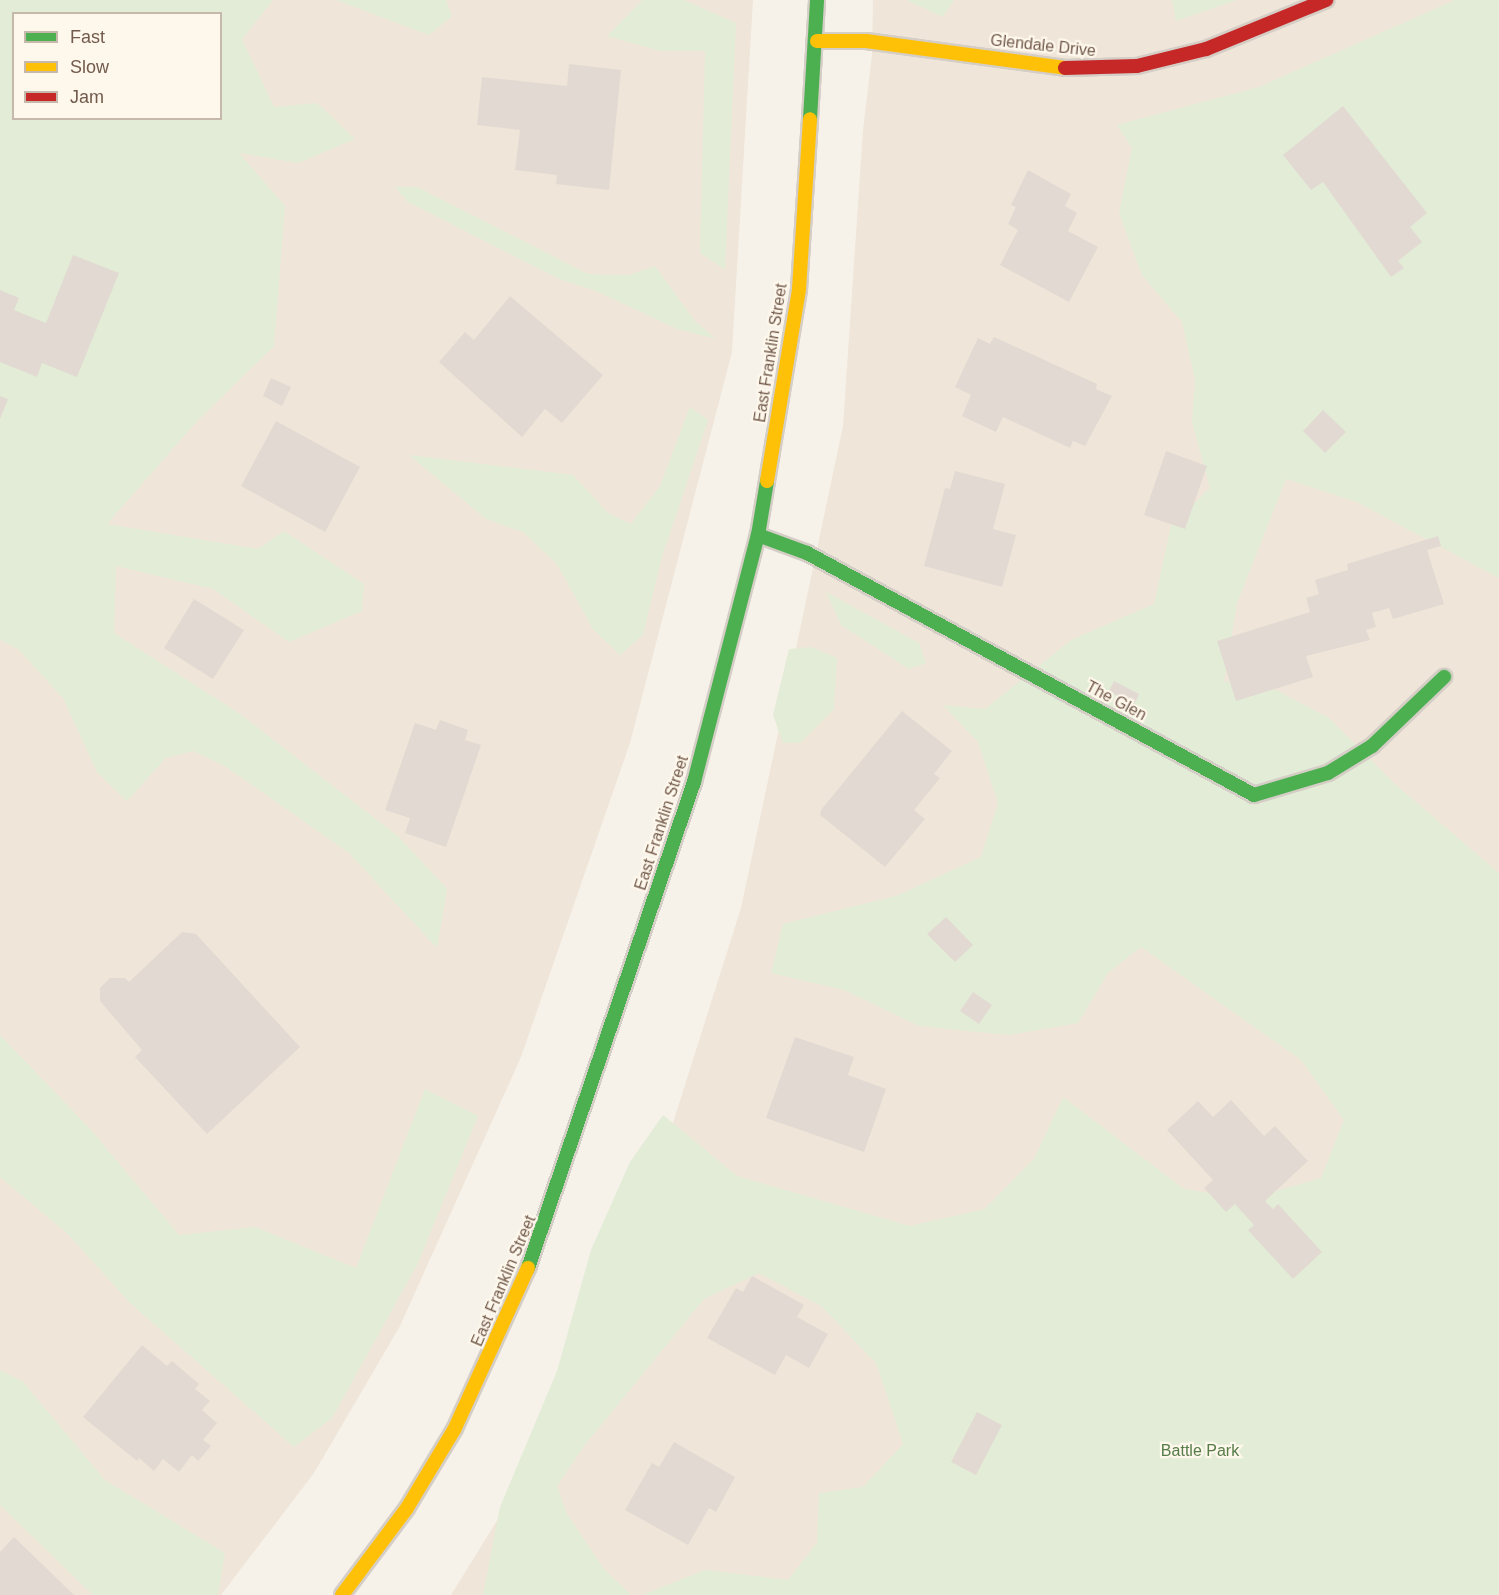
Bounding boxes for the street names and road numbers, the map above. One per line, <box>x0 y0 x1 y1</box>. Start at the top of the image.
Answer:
street label: Glendale Drive <box>989 31 1097 61</box>
street label: East Franklin Street <box>751 282 791 424</box>
street label: The Glen <box>1082 677 1150 725</box>
street label: East Franklin Street <box>631 753 693 893</box>
street label: East Franklin Street <box>468 1213 540 1349</box>

